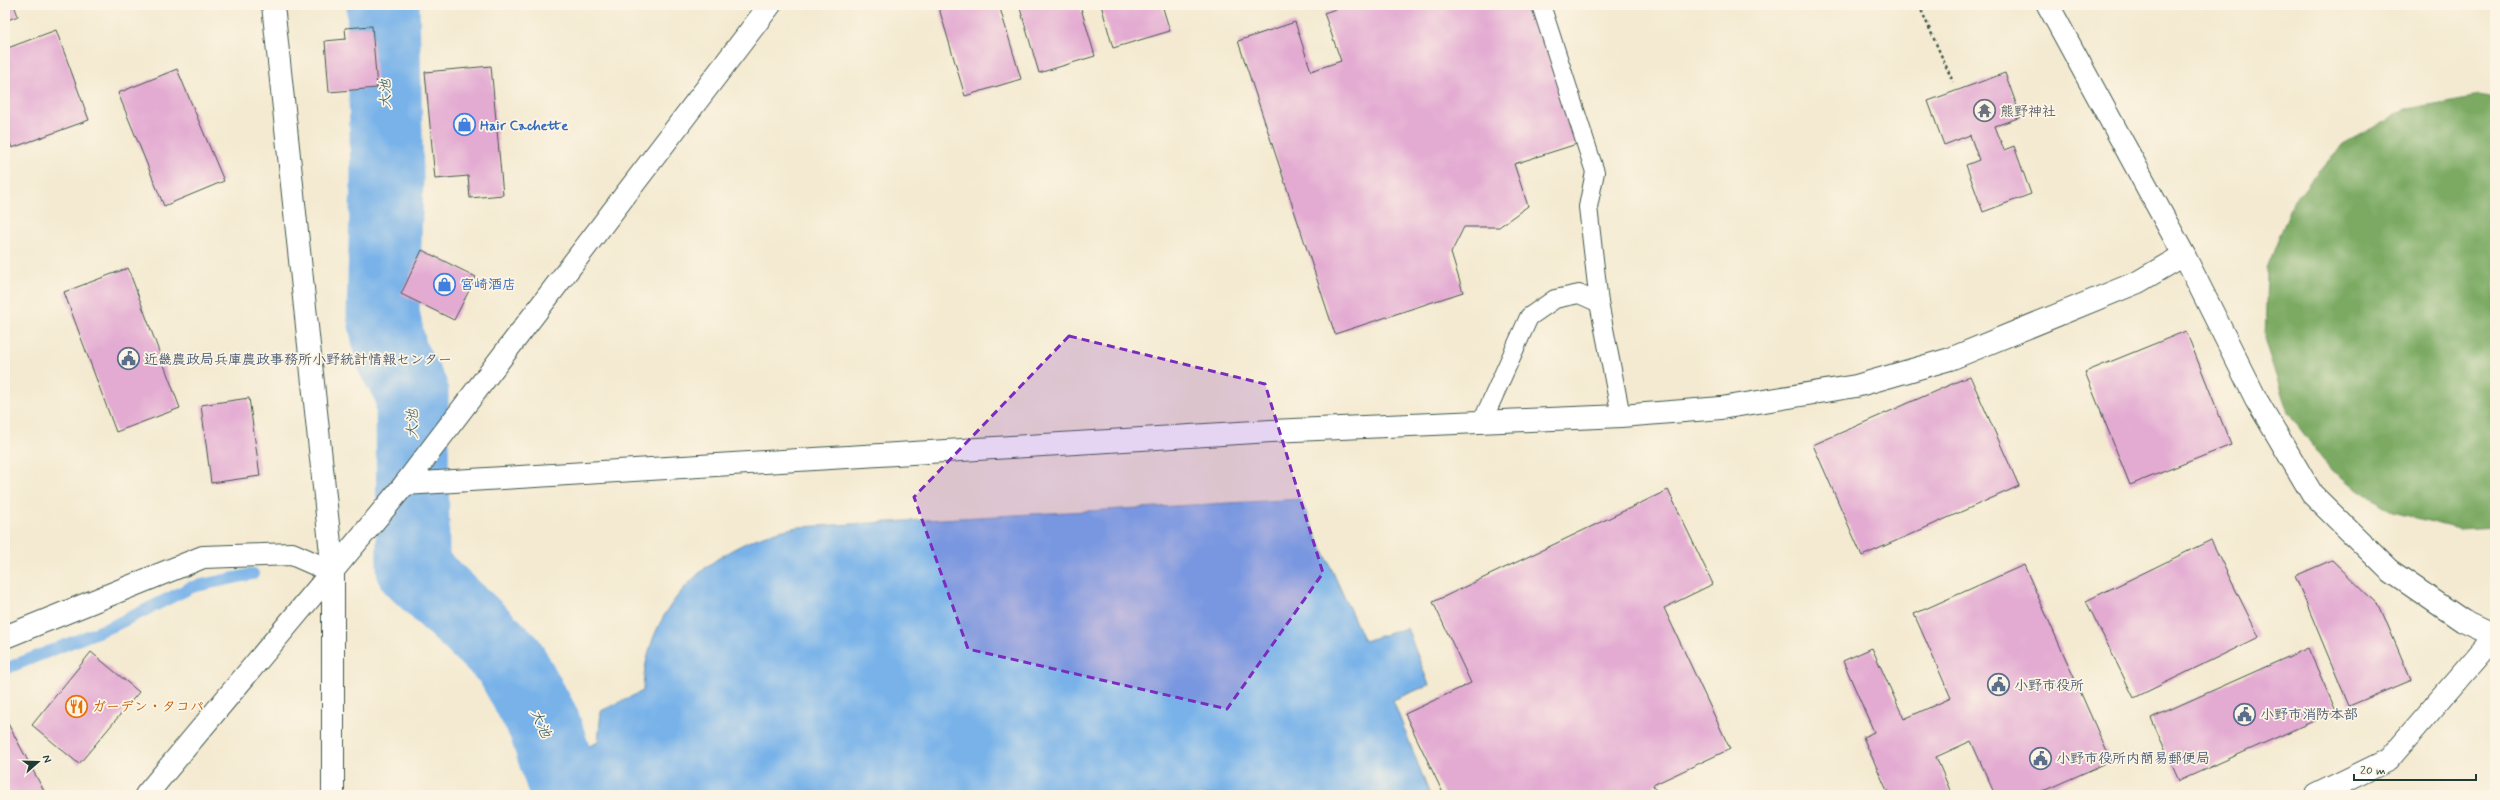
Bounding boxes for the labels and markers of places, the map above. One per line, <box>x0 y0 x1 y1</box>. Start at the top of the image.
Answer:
temple icon: 熊野神社 <box>1971 98 1997 124</box>
place label: 熊野神社 <box>2000 103 2056 121</box>
shop icon: Hair Cachette <box>452 112 478 138</box>
place label: Hair Cachette <box>480 117 568 135</box>
shop icon: 宮崎酒店 <box>432 271 458 297</box>
place label: 宮崎酒店 <box>460 276 516 294</box>
public building icon: 近畿農政局兵庫農政事務所小野統計情報センター <box>116 346 142 372</box>
place label: 近畿農政局兵庫農政事務所小野統計情報センター <box>144 351 452 369</box>
public building icon: 小野市役所 <box>1985 672 2011 698</box>
place label: 小野市役所 <box>2014 677 2084 695</box>
restaurant icon: ガーデン・タコパ <box>63 693 89 719</box>
place label: ガーデン・タコパ <box>92 698 204 716</box>
public building icon: 小野市消防本部 <box>2231 701 2257 727</box>
place label: 小野市消防本部 <box>2260 706 2358 724</box>
public building icon: 小野市役所内簡易郵便局 <box>2027 745 2053 771</box>
place label: 小野市役所内簡易郵便局 <box>2056 750 2210 768</box>

